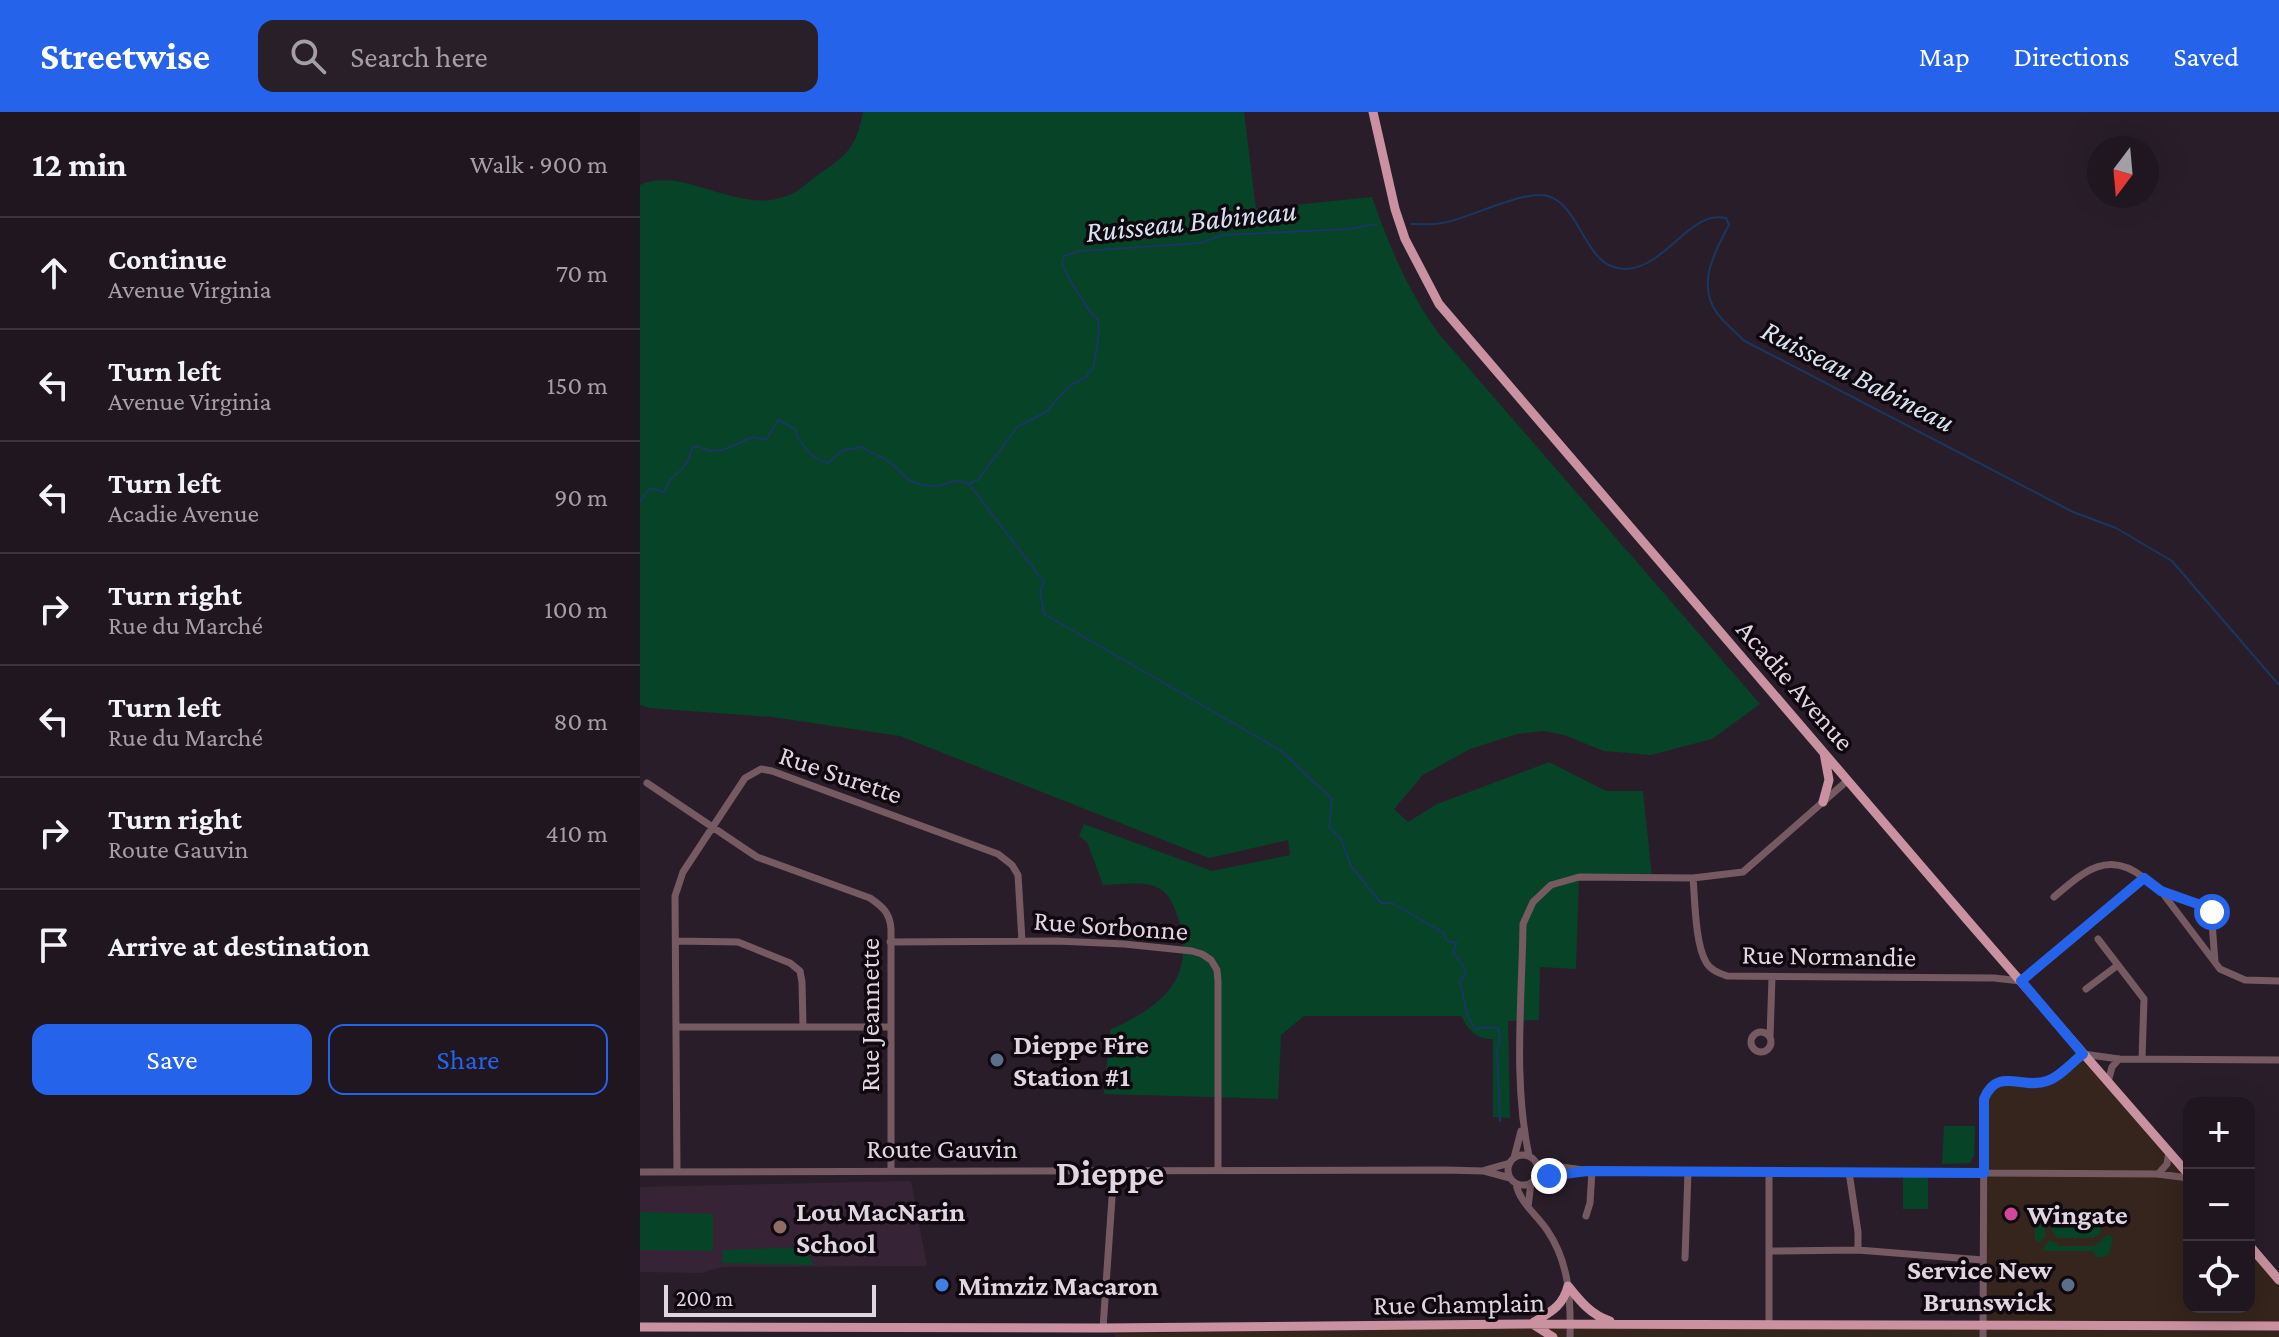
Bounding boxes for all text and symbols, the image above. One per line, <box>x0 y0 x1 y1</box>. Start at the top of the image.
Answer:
search box <box>258 20 818 92</box>
icon: search <box>286 34 330 78</box>
text: Streetwise <box>40 35 210 77</box>
text: Search here <box>350 40 488 73</box>
text: Map <box>1919 41 1970 72</box>
text: Directions <box>2014 41 2129 72</box>
text: Saved <box>2173 41 2239 72</box>
north arrow <box>2087 136 2159 208</box>
text: 12 min <box>32 146 127 183</box>
text: Walk · 900 m <box>470 150 608 179</box>
water label: Ruisseau Babineau <box>1084 193 1298 248</box>
text: Continue <box>108 242 227 275</box>
icon: ahead <box>32 251 76 295</box>
text: 70 m <box>556 259 608 288</box>
text: Avenue Virginia <box>108 275 272 304</box>
water label: Ruisseau Babineau <box>1756 313 1960 438</box>
text: Turn left <box>108 354 221 387</box>
icon: left <box>32 363 76 407</box>
text: 150 m <box>547 371 608 400</box>
text: Avenue Virginia <box>108 387 272 416</box>
text: Turn left <box>108 466 221 499</box>
icon: left <box>32 475 76 519</box>
text: 90 m <box>554 483 608 512</box>
text: Acadie Avenue <box>108 499 259 528</box>
text: Turn right <box>108 578 242 611</box>
icon: right <box>32 587 76 631</box>
text: 100 m <box>544 595 608 624</box>
text: Rue du Marché <box>108 611 263 640</box>
street label: Acadie Avenue <box>1731 614 1861 757</box>
text: Turn left <box>108 690 221 723</box>
icon: left <box>32 699 76 743</box>
text: 80 m <box>554 707 608 736</box>
text: Rue du Marché <box>108 723 263 752</box>
street label: Rue Surette <box>775 739 906 810</box>
text: Turn right <box>108 802 242 835</box>
icon: right <box>32 811 76 855</box>
text: 410 m <box>546 819 608 848</box>
text: Route Gauvin <box>108 835 249 864</box>
route start <box>2194 894 2230 930</box>
street label: Rue Sorbonne <box>1033 905 1189 946</box>
icon: arrive <box>32 923 76 967</box>
text: Arrive at destination <box>108 929 370 962</box>
street label: Rue Jeannette <box>854 938 885 1092</box>
street label: Rue Normandie <box>1741 938 1917 973</box>
button: Save <box>32 1024 312 1095</box>
button: Share <box>328 1024 608 1095</box>
place label: Dieppe Fire Station #1 <box>1013 1029 1149 1092</box>
marker: Dieppe Fire Station #1 <box>988 1051 1006 1069</box>
map controls <box>2183 1097 2255 1313</box>
button: + <box>2183 1097 2255 1169</box>
street label: Route Gauvin <box>866 1133 1018 1164</box>
district label: Dieppe <box>1056 1153 1164 1193</box>
route end <box>1531 1158 1567 1194</box>
button: − <box>2183 1169 2255 1241</box>
place label: Lou MacNarin School <box>796 1196 965 1259</box>
place label: Wingate <box>2026 1199 2128 1230</box>
marker: Wingate <box>2002 1205 2020 1223</box>
marker: Lou MacNarin School <box>771 1218 789 1236</box>
button: locate <box>2183 1241 2255 1313</box>
place label: Service New Brunswick <box>1907 1254 2053 1317</box>
place label: Mimziz Macaron <box>958 1270 1159 1301</box>
marker: Mimziz Macaron <box>933 1276 951 1294</box>
marker: Service New Brunswick <box>2059 1276 2077 1294</box>
scale bar <box>664 1281 876 1317</box>
text: 200 m <box>676 1286 733 1311</box>
street label: Rue Champlain <box>1373 1287 1545 1320</box>

